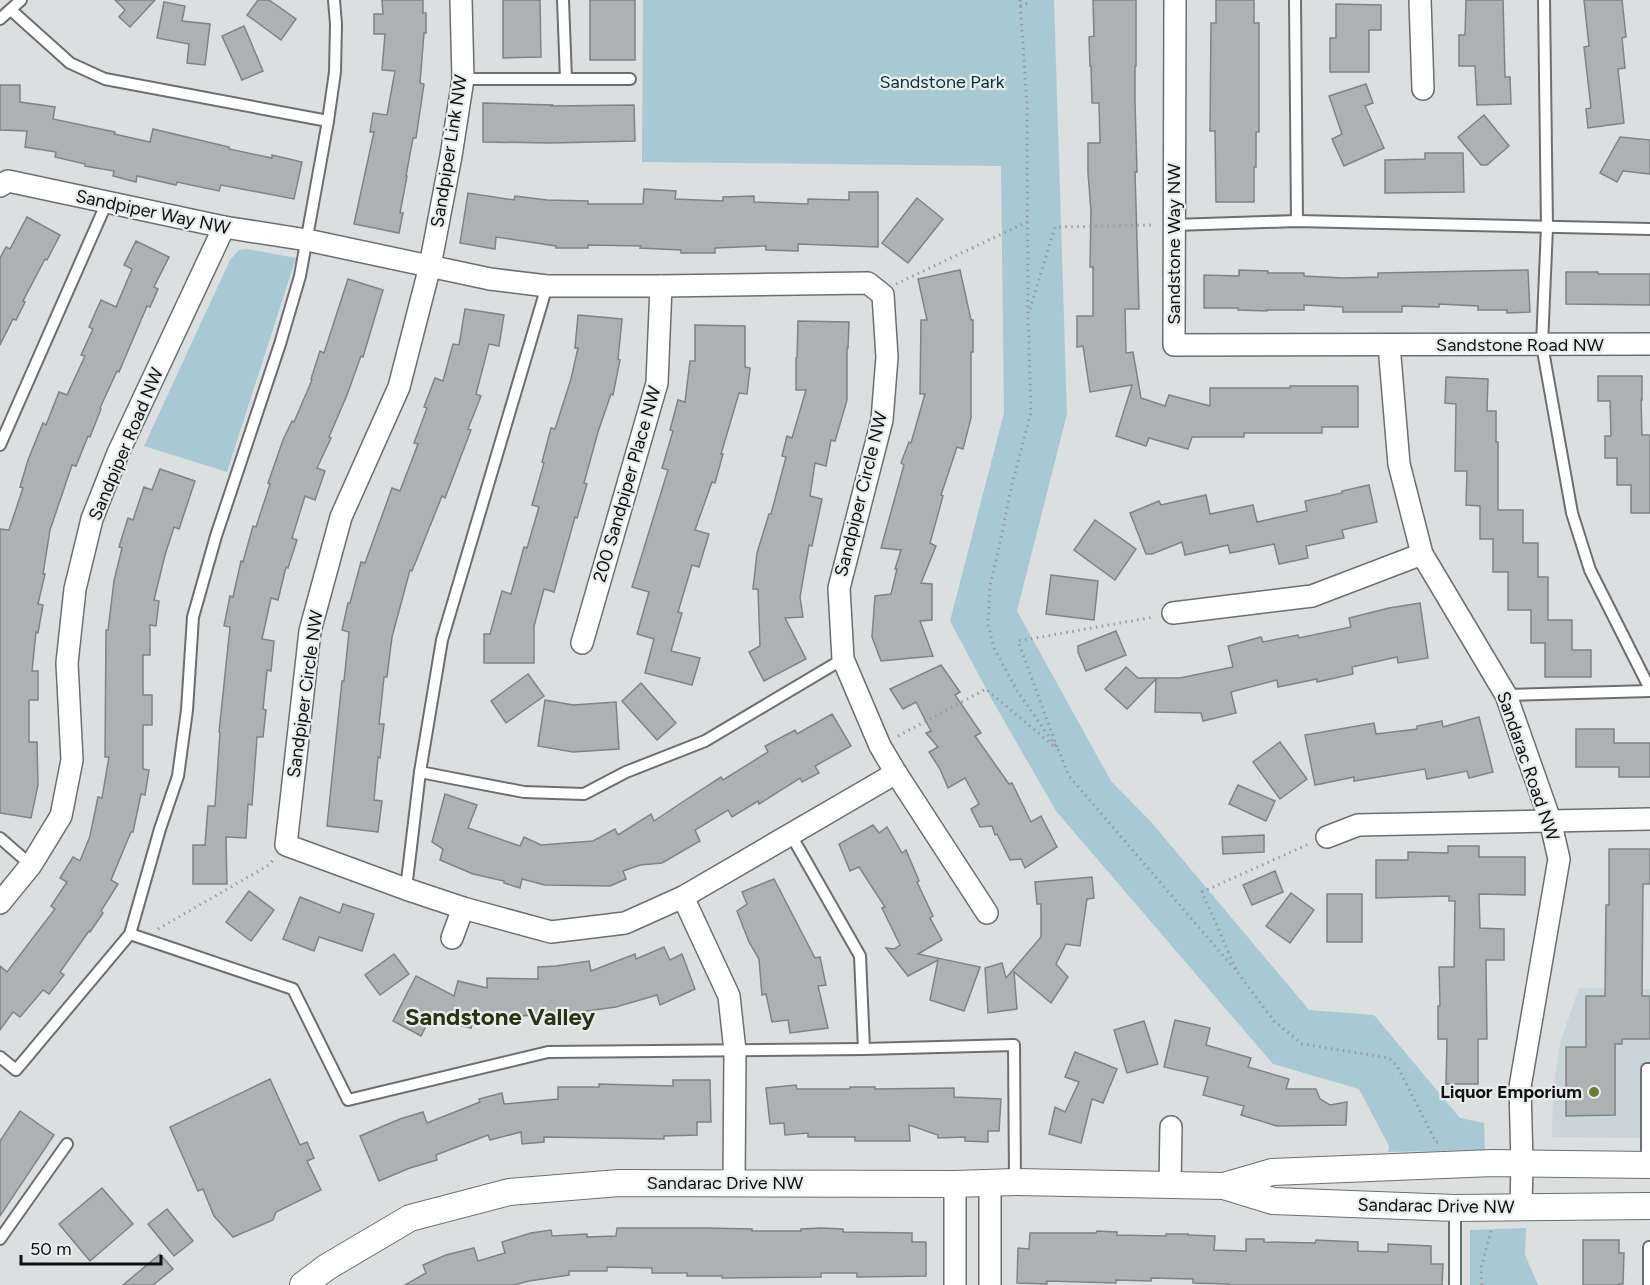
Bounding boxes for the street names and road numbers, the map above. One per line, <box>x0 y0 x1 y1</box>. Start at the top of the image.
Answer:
street label: Sandpiper Link NW <box>426 72 472 229</box>
street label: Sandstone Way NW <box>1163 163 1185 325</box>
street label: Sandpiper Way NW <box>74 185 233 239</box>
street label: Sandstone Road NW <box>1436 334 1605 356</box>
street label: Sandpiper Road NW <box>84 364 168 524</box>
street label: 200 Sandpiper Place NW <box>588 383 666 585</box>
street label: Sandpiper Circle NW <box>830 409 892 579</box>
street label: Sandpiper Circle NW <box>282 608 328 779</box>
street label: Sandarac Road NW <box>1492 688 1564 844</box>
street label: Sandarac Drive NW <box>647 1172 804 1194</box>
street label: Sandarac Drive NW <box>1357 1194 1515 1218</box>

